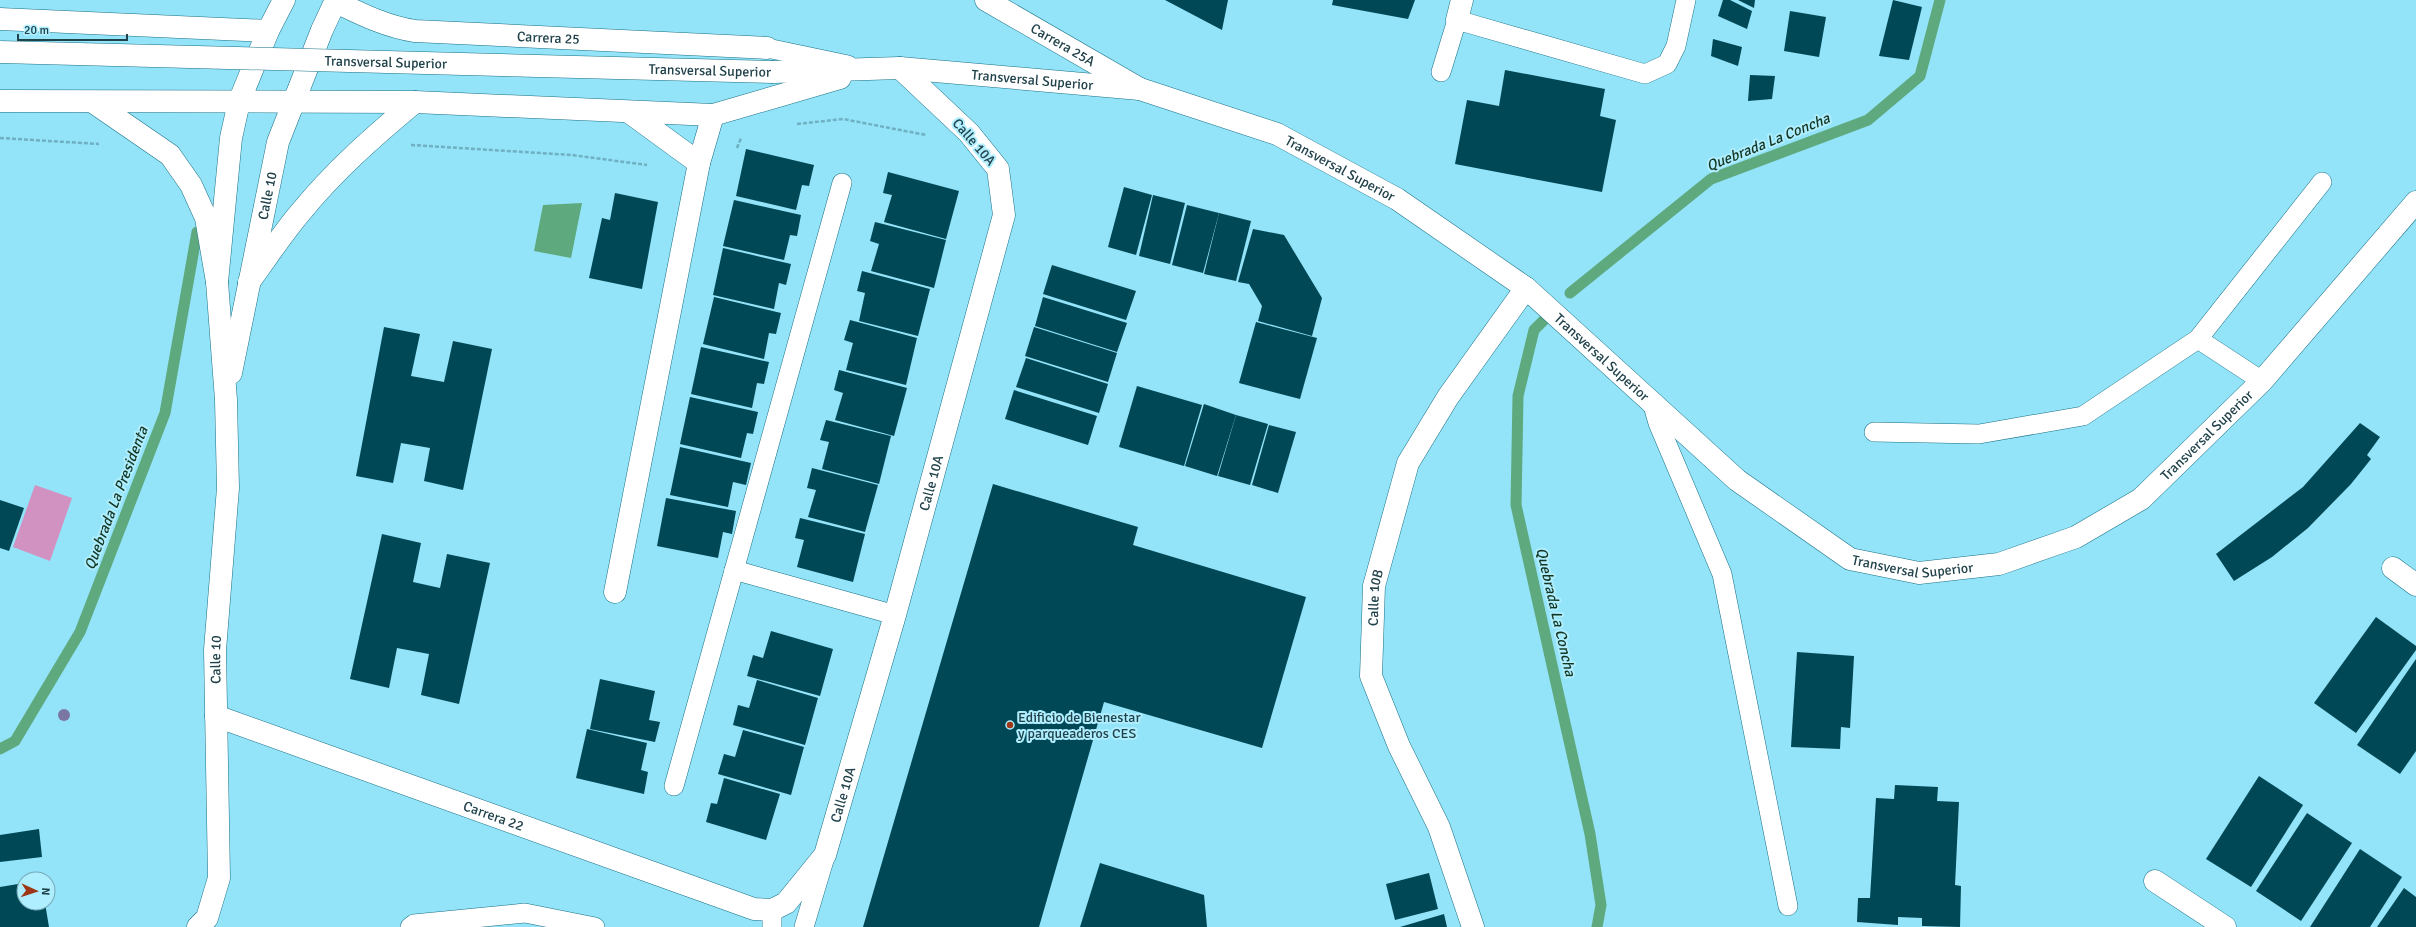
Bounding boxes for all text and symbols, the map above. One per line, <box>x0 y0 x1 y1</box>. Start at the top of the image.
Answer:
scale bar <box>18 16 127 42</box>
street label: Carrera 25A <box>1028 19 1099 70</box>
text: 20 m <box>24 23 49 38</box>
street label: Carrera 25 <box>517 27 580 47</box>
street label: Transversal Superior <box>324 52 448 72</box>
street label: Transversal Superior <box>648 60 772 80</box>
street label: Transversal Superior <box>971 66 1095 93</box>
water label: Quebrada La Concha <box>1704 109 1833 175</box>
street label: Calle 10A <box>949 115 999 169</box>
street label: Transversal Superior <box>1282 132 1399 205</box>
street label: Calle 10 <box>254 170 280 221</box>
street label: Transversal Superior <box>1551 310 1654 405</box>
street label: Transversal Superior <box>2157 386 2257 484</box>
water label: Quebrada La Presidenta <box>80 423 152 572</box>
street label: Calle 10A <box>915 453 947 513</box>
water label: Quebrada La Concha <box>1532 546 1580 678</box>
street label: Transversal Superior <box>1850 551 1975 581</box>
street label: Calle 10B <box>1364 567 1387 626</box>
street label: Calle 10 <box>207 635 225 684</box>
place label: Edificio de Bienestar y parqueaderos CES <box>1018 709 1141 742</box>
marker: Edificio de Bienestar y parqueaderos CES <box>1005 720 1015 730</box>
street label: Calle 10A <box>826 764 859 824</box>
street label: Carrera 22 <box>461 797 526 834</box>
north arrow <box>16 871 56 911</box>
text: N <box>39 887 52 896</box>

